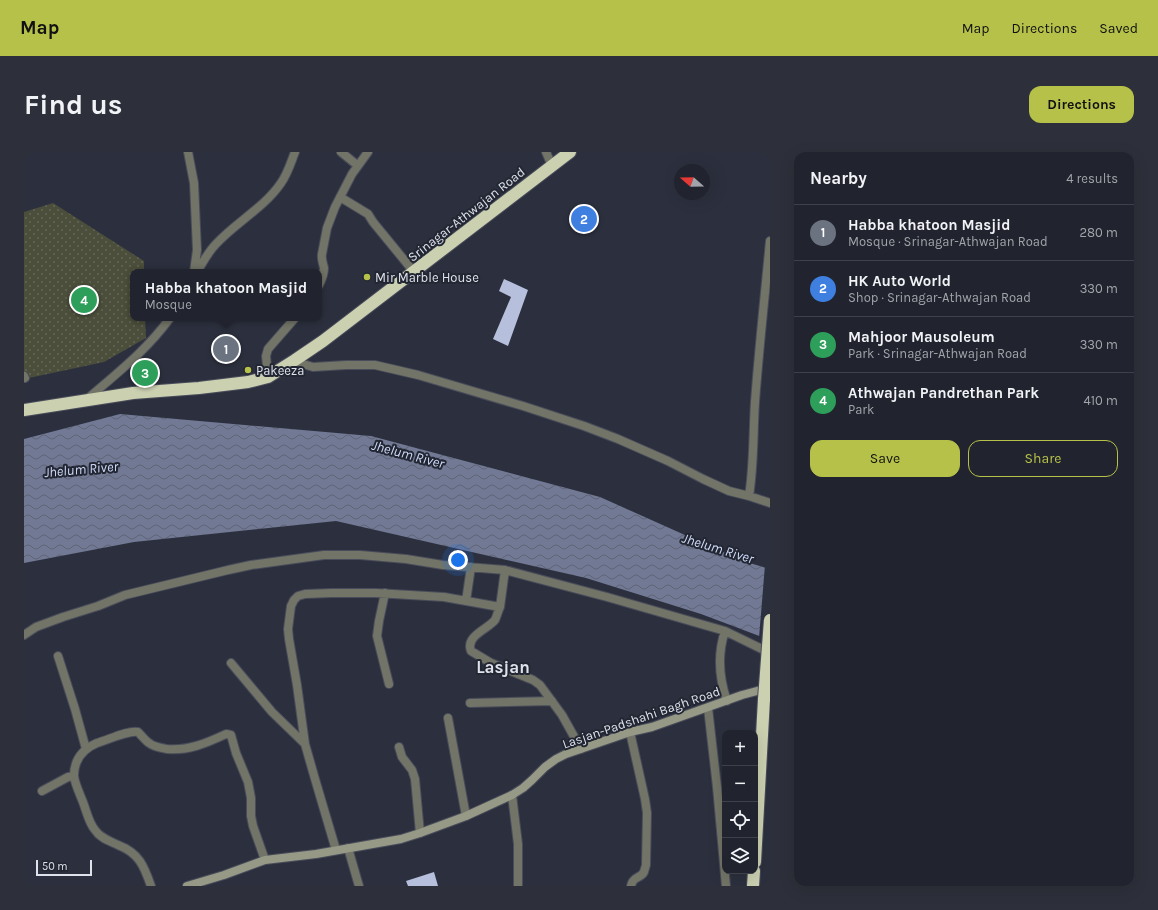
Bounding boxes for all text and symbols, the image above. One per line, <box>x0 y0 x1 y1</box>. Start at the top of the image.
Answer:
text: Map <box>20 17 59 39</box>
text: Map <box>962 20 990 37</box>
text: Directions <box>1012 20 1077 37</box>
text: Saved <box>1099 20 1138 37</box>
button: Directions <box>1029 86 1134 123</box>
text: Find us <box>24 88 123 121</box>
street label: Srinagar-Athwajan Road <box>405 164 528 265</box>
north arrow <box>674 164 710 200</box>
text: Nearby <box>810 168 867 188</box>
text: 4 results <box>1066 171 1118 186</box>
pin: 2 <box>571 204 597 234</box>
text: Habba khatoon Masjid <box>848 216 1010 234</box>
text: 1 <box>821 225 825 240</box>
text: 280 m <box>1080 225 1118 240</box>
text: Mosque · Srinagar-Athwajan Road <box>848 234 1048 249</box>
popup <box>130 269 322 321</box>
place label: Mir Marble House <box>375 270 479 285</box>
marker: Mir Marble House <box>362 272 372 282</box>
text: HK Auto World <box>848 272 951 290</box>
text: Habba khatoon Masjid <box>145 279 307 297</box>
text: 2 <box>819 281 827 296</box>
text: 330 m <box>1080 281 1118 296</box>
pin: 4 <box>71 285 97 315</box>
text: Shop · Srinagar-Athwajan Road <box>848 290 1031 305</box>
text: Mosque <box>145 297 192 312</box>
text: Mahjoor Mausoleum <box>848 328 995 346</box>
pin: 1 <box>213 334 239 364</box>
text: 3 <box>819 337 827 352</box>
text: 330 m <box>1080 337 1118 352</box>
text: Park · Srinagar-Athwajan Road <box>848 346 1027 361</box>
pin: 3 <box>132 358 158 388</box>
place label: Pakeeza <box>256 363 304 378</box>
marker: Pakeeza <box>243 365 253 375</box>
text: Athwajan Pandrethan Park <box>848 384 1039 402</box>
text: 4 <box>819 393 827 408</box>
text: 410 m <box>1083 393 1118 408</box>
text: Park <box>848 402 874 417</box>
water label: Jhelum River <box>370 437 447 473</box>
button: Save <box>810 440 960 477</box>
button: Share <box>968 440 1118 477</box>
water label: Jhelum River <box>43 458 120 481</box>
water label: Jhelum River <box>680 529 757 568</box>
your location <box>448 550 468 570</box>
district label: Lasjan <box>476 657 530 677</box>
street label: Lasjan-Padshahi Bagh Road <box>560 683 722 752</box>
map controls <box>722 730 758 874</box>
button: + <box>722 730 758 766</box>
button: − <box>722 766 758 802</box>
button: locate <box>722 802 758 838</box>
button: layers <box>722 838 758 874</box>
scale bar <box>36 858 92 877</box>
text: 50 m <box>42 860 68 873</box>

